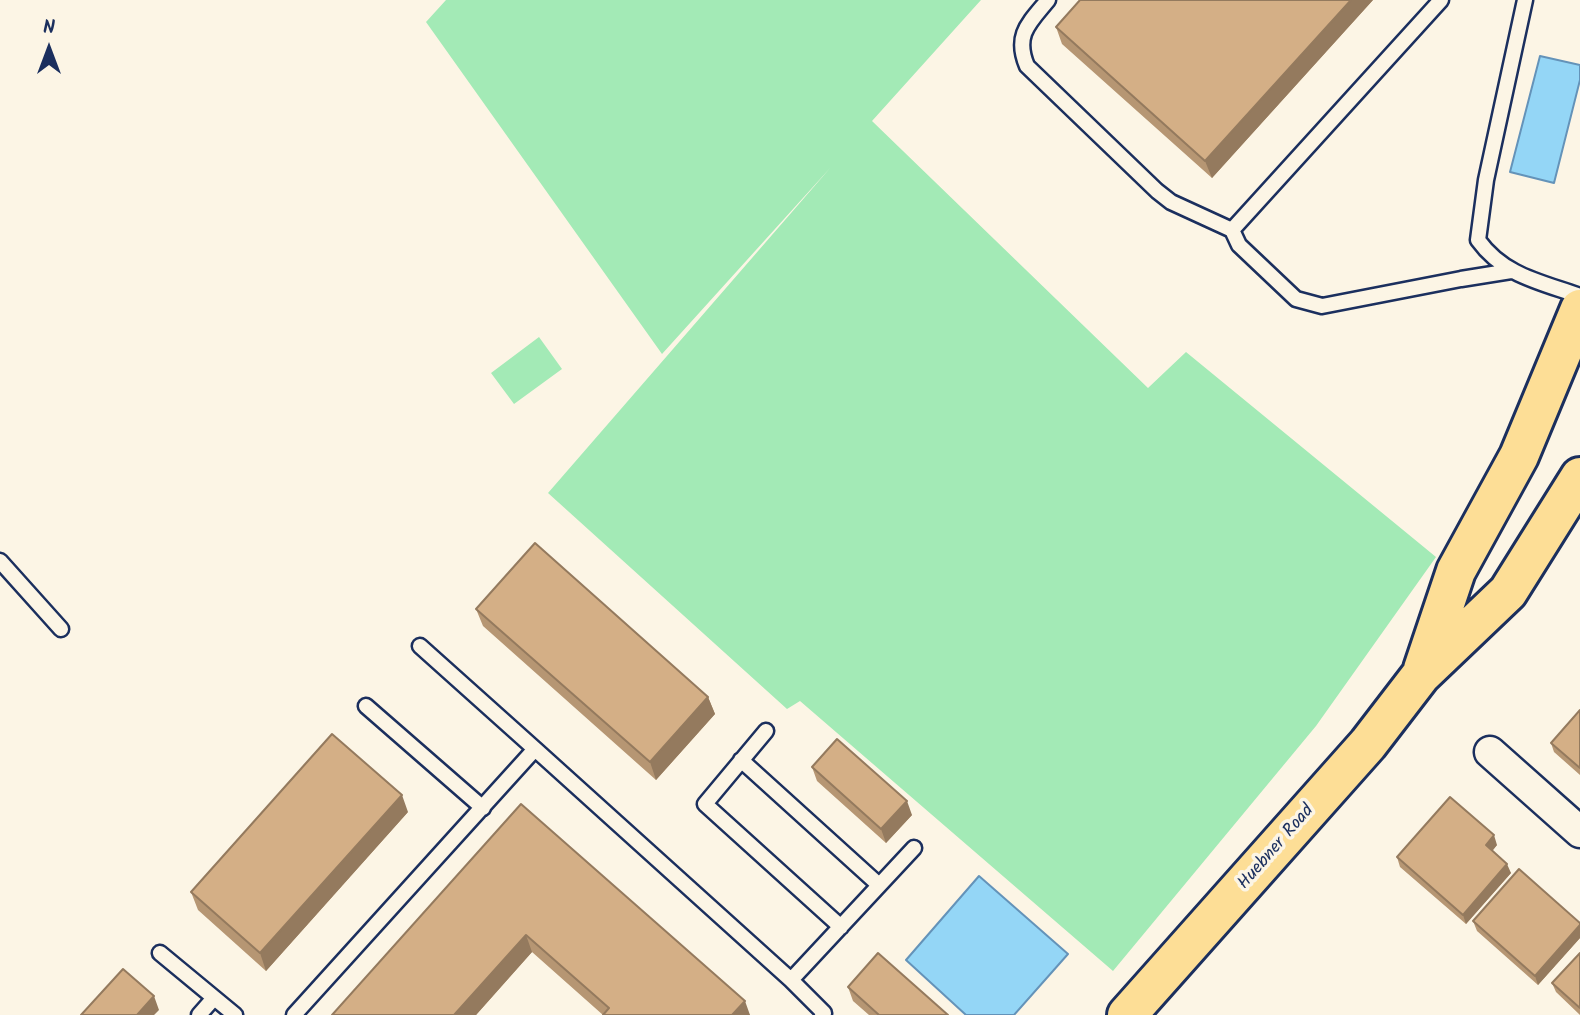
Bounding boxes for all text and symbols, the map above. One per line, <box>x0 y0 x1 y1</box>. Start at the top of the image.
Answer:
text: N <box>43 13 55 43</box>
north arrow <box>14 14 84 84</box>
street label: Huebner Road <box>1234 801 1320 895</box>

